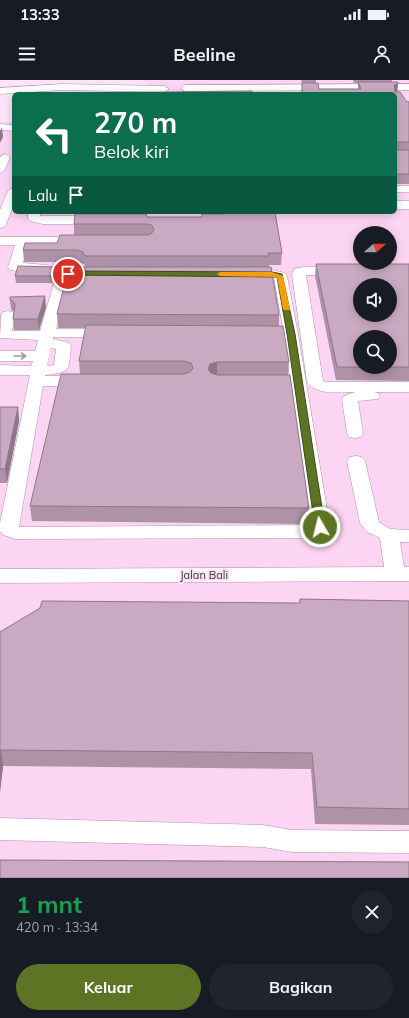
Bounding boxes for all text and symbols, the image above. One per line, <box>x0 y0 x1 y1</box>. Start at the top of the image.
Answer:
text: 13:33 <box>20 5 60 24</box>
icon: menu <box>16 43 38 65</box>
text: Beeline <box>173 43 236 66</box>
icon: person <box>371 43 393 65</box>
text: 270 m <box>94 105 177 140</box>
icon: left <box>28 108 80 160</box>
text: Belok kiri <box>94 140 169 163</box>
icon: arrive <box>65 184 87 206</box>
text: Lalu <box>28 186 57 205</box>
north arrow <box>353 226 397 270</box>
map controls <box>353 226 397 374</box>
pin <box>51 257 85 291</box>
icon: arrive <box>57 263 79 285</box>
button: sound <box>353 278 397 322</box>
button: search <box>353 330 397 374</box>
one-way arrow <box>13 352 26 360</box>
position arrow <box>299 506 341 548</box>
street label: Jalan Bali <box>180 568 228 582</box>
text: 1 mnt <box>16 889 82 919</box>
button: close <box>351 891 393 933</box>
text: 420 m · 13:34 <box>16 919 98 935</box>
button: Keluar <box>16 964 201 1010</box>
button: Bagikan <box>209 964 393 1010</box>

